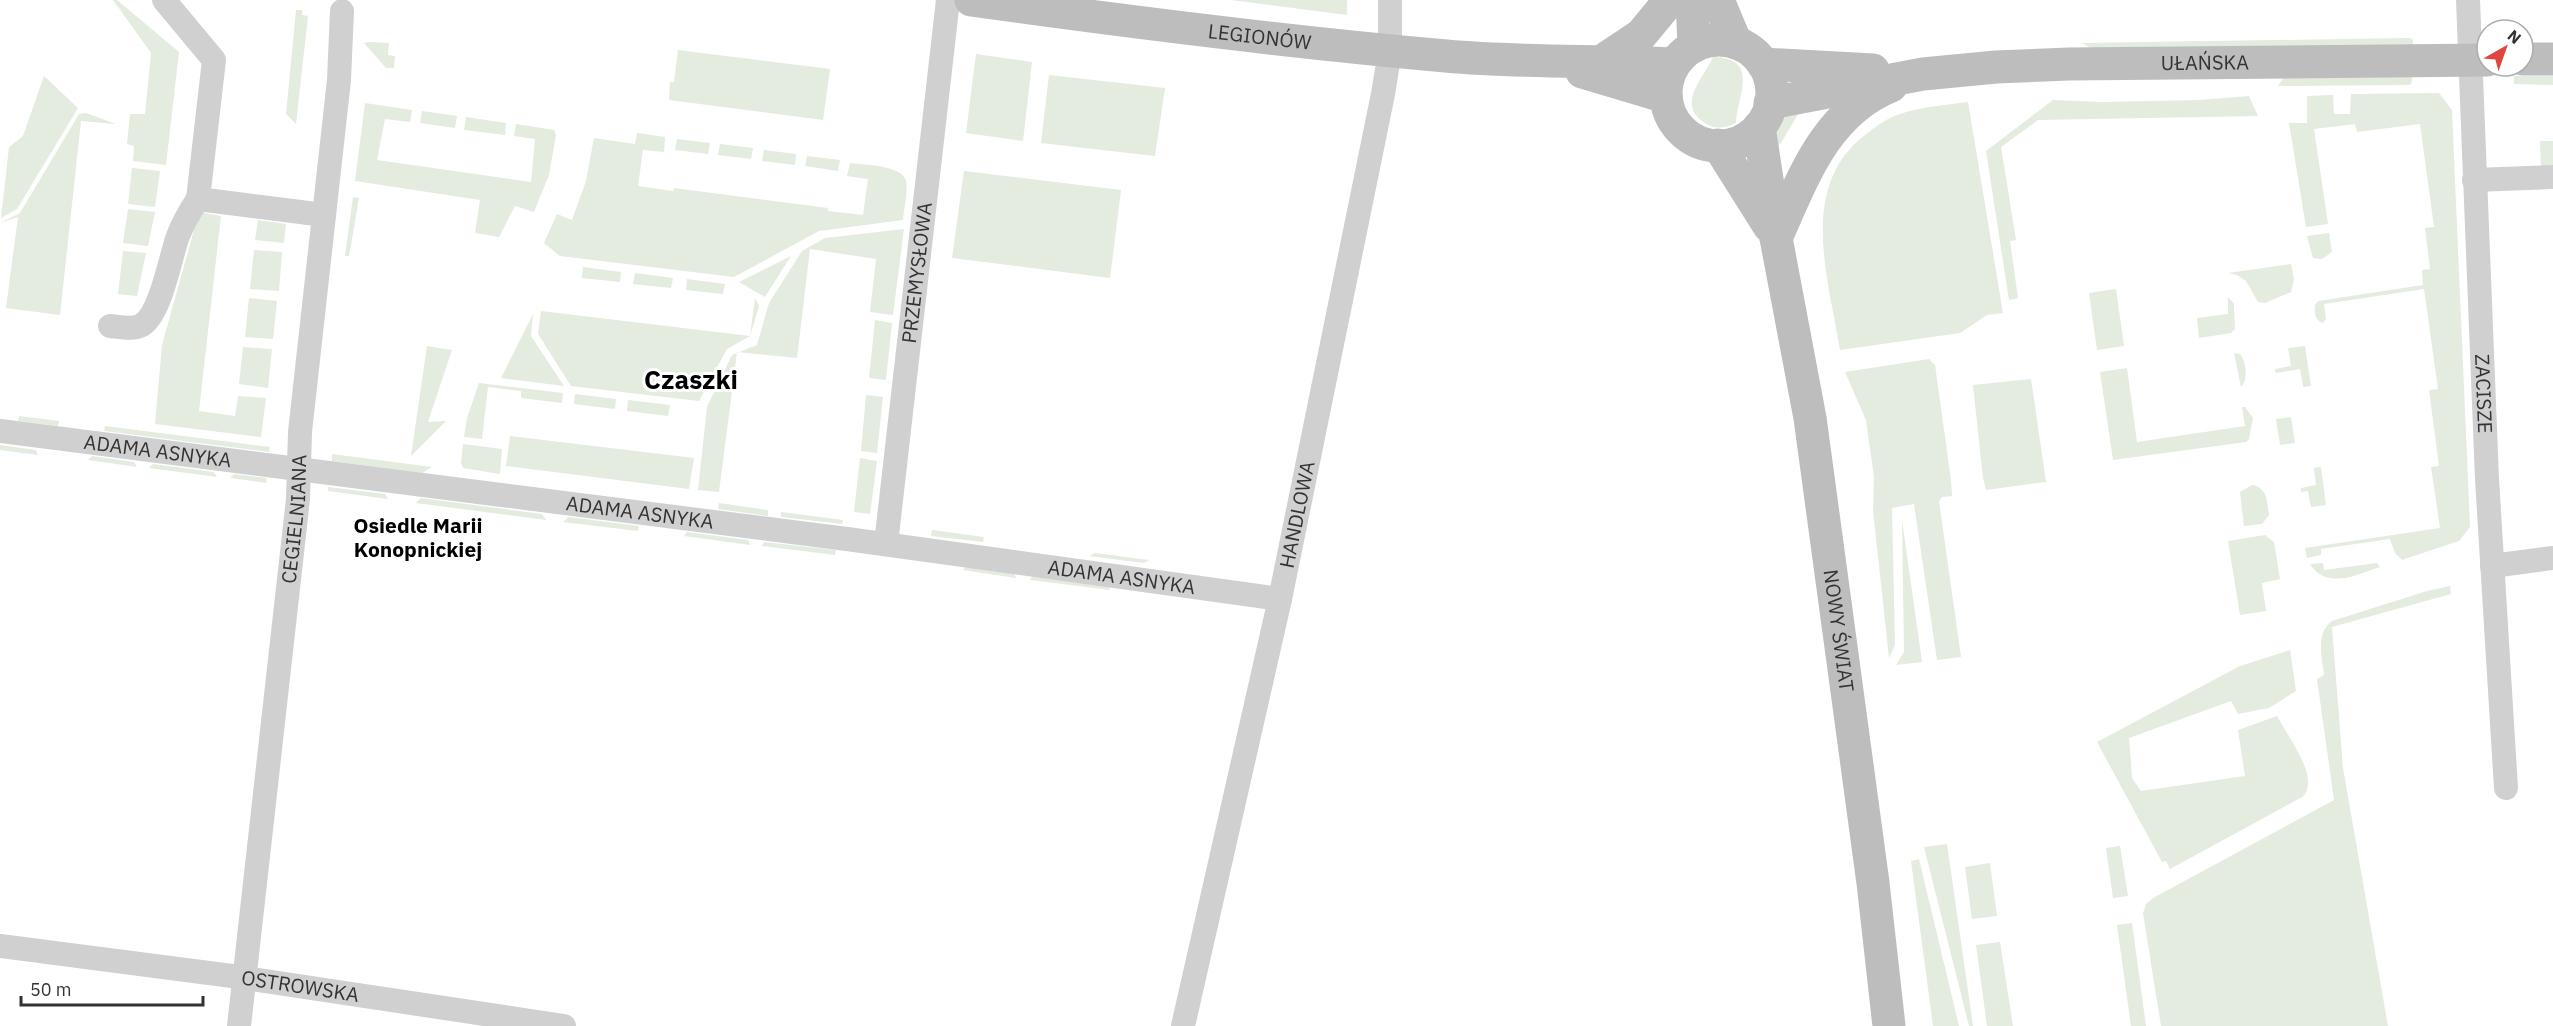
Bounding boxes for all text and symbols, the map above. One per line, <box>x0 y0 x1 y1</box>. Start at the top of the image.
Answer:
street label: LEGIONÓW <box>1206 17 1313 56</box>
north arrow <box>2475 18 2535 78</box>
text: N <box>2504 25 2526 48</box>
street label: UŁAŃSKA <box>2161 48 2249 76</box>
street label: PRZEMYSŁOWA <box>895 201 938 345</box>
street label: ZACISZE <box>2469 353 2499 434</box>
district label: Czaszki <box>644 362 738 396</box>
street label: ADAMA ASNYKA <box>82 428 233 473</box>
street label: CEGIELNIANA <box>275 454 312 585</box>
street label: HANDLOWA <box>1273 458 1321 570</box>
street label: ADAMA ASNYKA <box>564 489 715 535</box>
district label: Osiedle Marii Konopnickiej <box>354 511 482 563</box>
street label: ADAMA ASNYKA <box>1046 553 1197 600</box>
street label: NOWY ŚWIAT <box>1818 568 1861 693</box>
street label: OSTROWSKA <box>240 964 361 1008</box>
scale bar <box>21 969 202 1007</box>
text: 50 m <box>30 978 72 1001</box>

